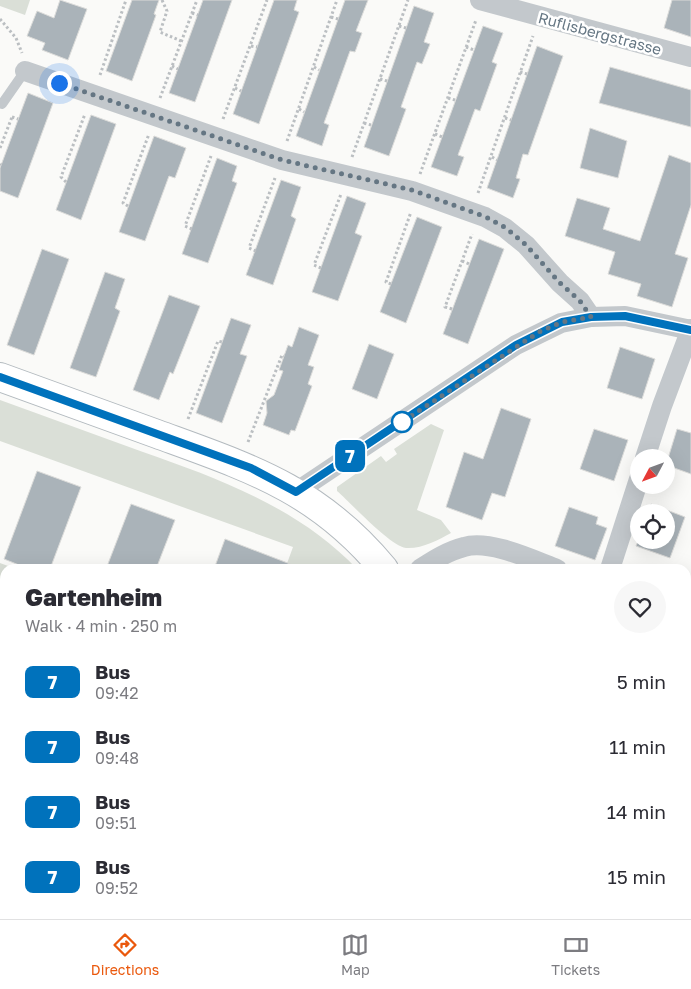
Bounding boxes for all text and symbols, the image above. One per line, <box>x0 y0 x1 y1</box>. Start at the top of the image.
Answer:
street label: Ruflisbergstrasse <box>536 8 664 58</box>
your location <box>47 71 72 96</box>
unlabelled marker <box>391 411 413 433</box>
line badge: 7 <box>334 440 366 472</box>
text: 7 <box>345 445 355 467</box>
north arrow <box>630 449 675 494</box>
map controls <box>630 449 675 549</box>
button: locate <box>630 504 675 549</box>
button: heart <box>614 581 666 633</box>
text: Gartenheim <box>25 582 162 611</box>
text: Walk · 4 min · 250 m <box>25 616 177 636</box>
text: Bus <box>95 660 130 683</box>
text: 5 min <box>617 670 666 693</box>
text: 7 <box>48 671 57 693</box>
text: 09:42 <box>95 683 138 703</box>
text: Bus <box>95 725 130 748</box>
text: 11 min <box>609 735 666 758</box>
text: 7 <box>48 736 57 758</box>
text: 09:48 <box>95 748 139 768</box>
text: Bus <box>95 790 130 813</box>
text: 14 min <box>607 800 666 823</box>
text: 7 <box>48 801 57 823</box>
text: 09:51 <box>95 813 136 833</box>
text: Bus <box>95 855 130 878</box>
text: 15 min <box>607 865 666 888</box>
text: 7 <box>48 866 57 888</box>
text: 09:52 <box>95 878 138 898</box>
tab: Directions <box>91 931 159 978</box>
tab: Map <box>341 931 370 978</box>
tab: Tickets <box>551 931 600 978</box>

